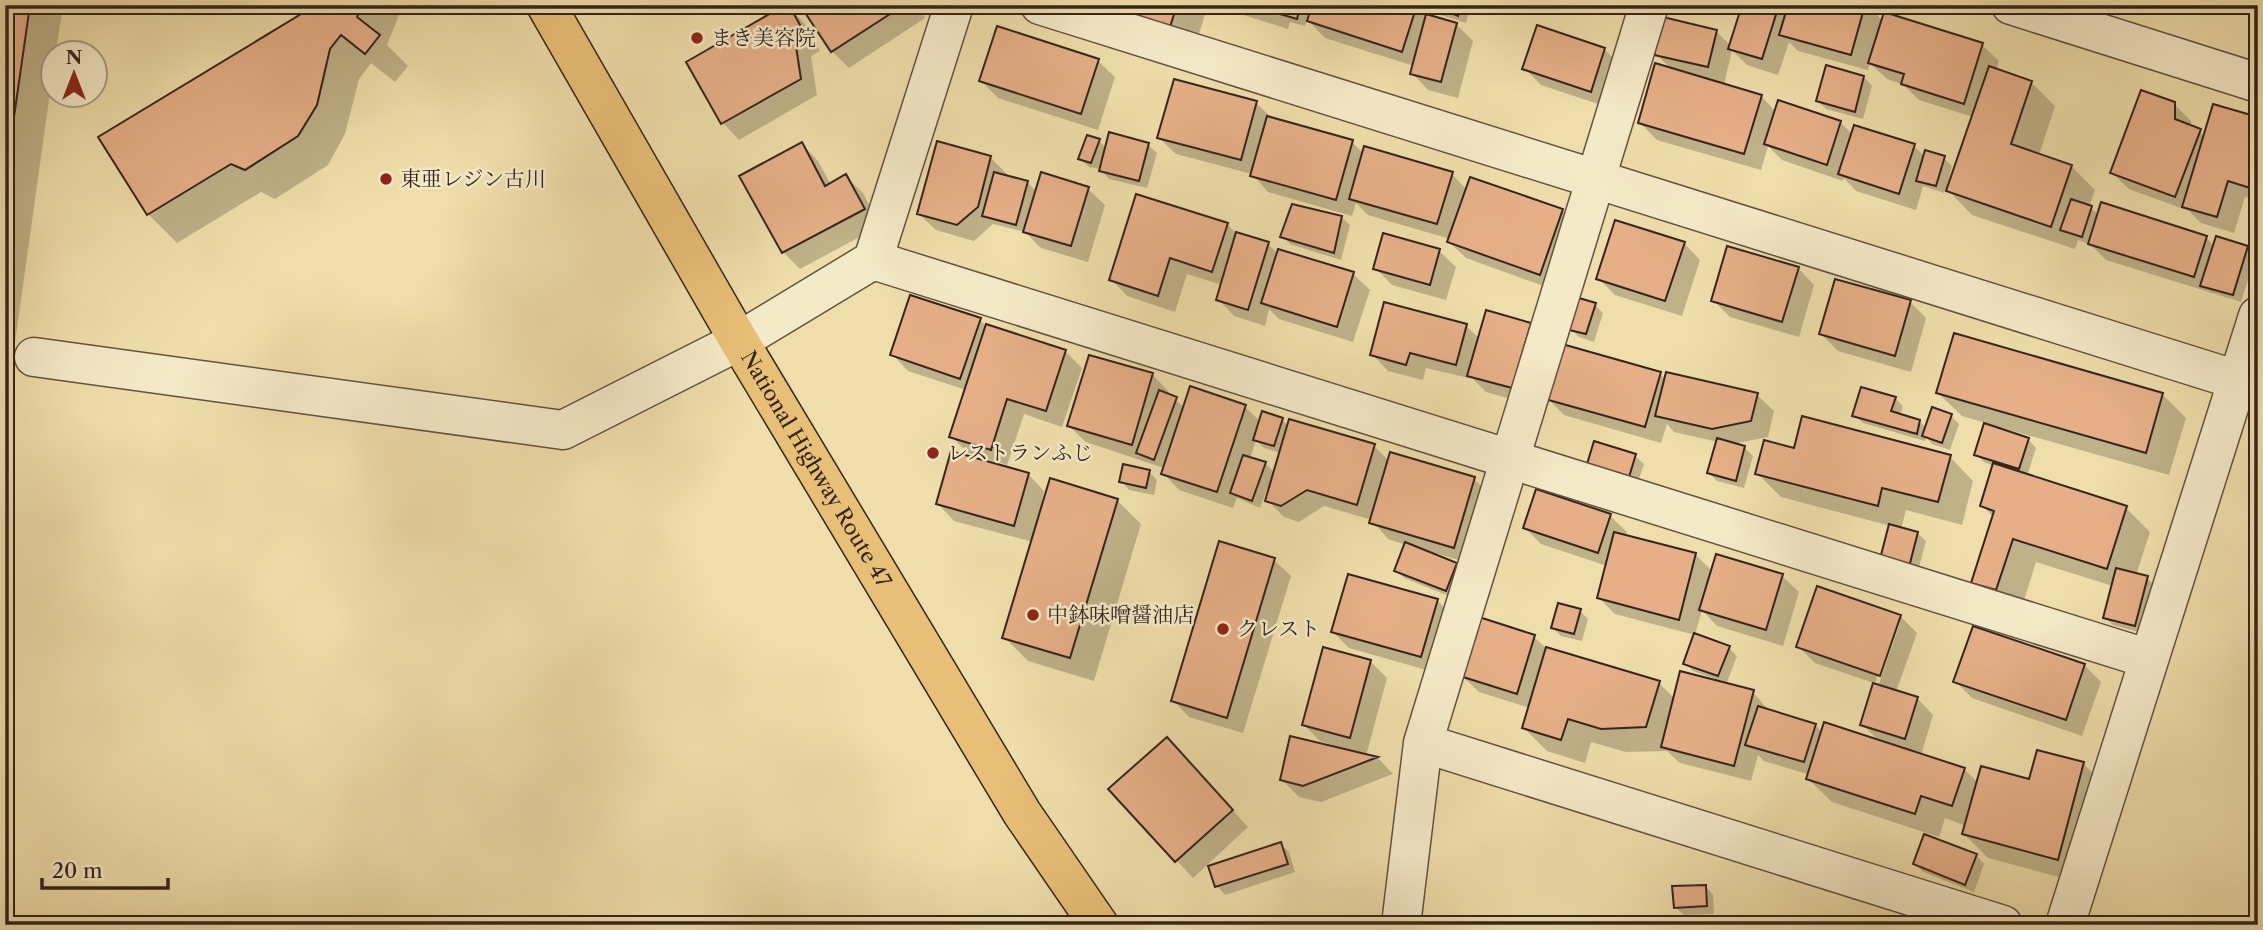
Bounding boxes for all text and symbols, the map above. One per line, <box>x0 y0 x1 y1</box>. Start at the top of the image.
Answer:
place label: まき美容院 <box>711 25 816 50</box>
marker: まき美容院 <box>689 30 705 46</box>
north arrow <box>38 38 108 108</box>
text: N <box>66 46 82 69</box>
place label: 東亜レジン古川 <box>400 166 546 191</box>
marker: 東亜レジン古川 <box>378 171 394 187</box>
street label: National Highway Route 47 <box>736 346 897 592</box>
place label: レストランふじ <box>947 440 1093 465</box>
marker: レストランふじ <box>925 445 941 461</box>
place label: 中鉢味噌醤油店 <box>1047 602 1194 627</box>
marker: 中鉢味噌醤油店 <box>1025 607 1041 623</box>
place label: クレスト <box>1237 616 1320 641</box>
marker: クレスト <box>1215 621 1231 637</box>
scale bar <box>42 846 168 890</box>
text: 20 m <box>52 858 103 883</box>

